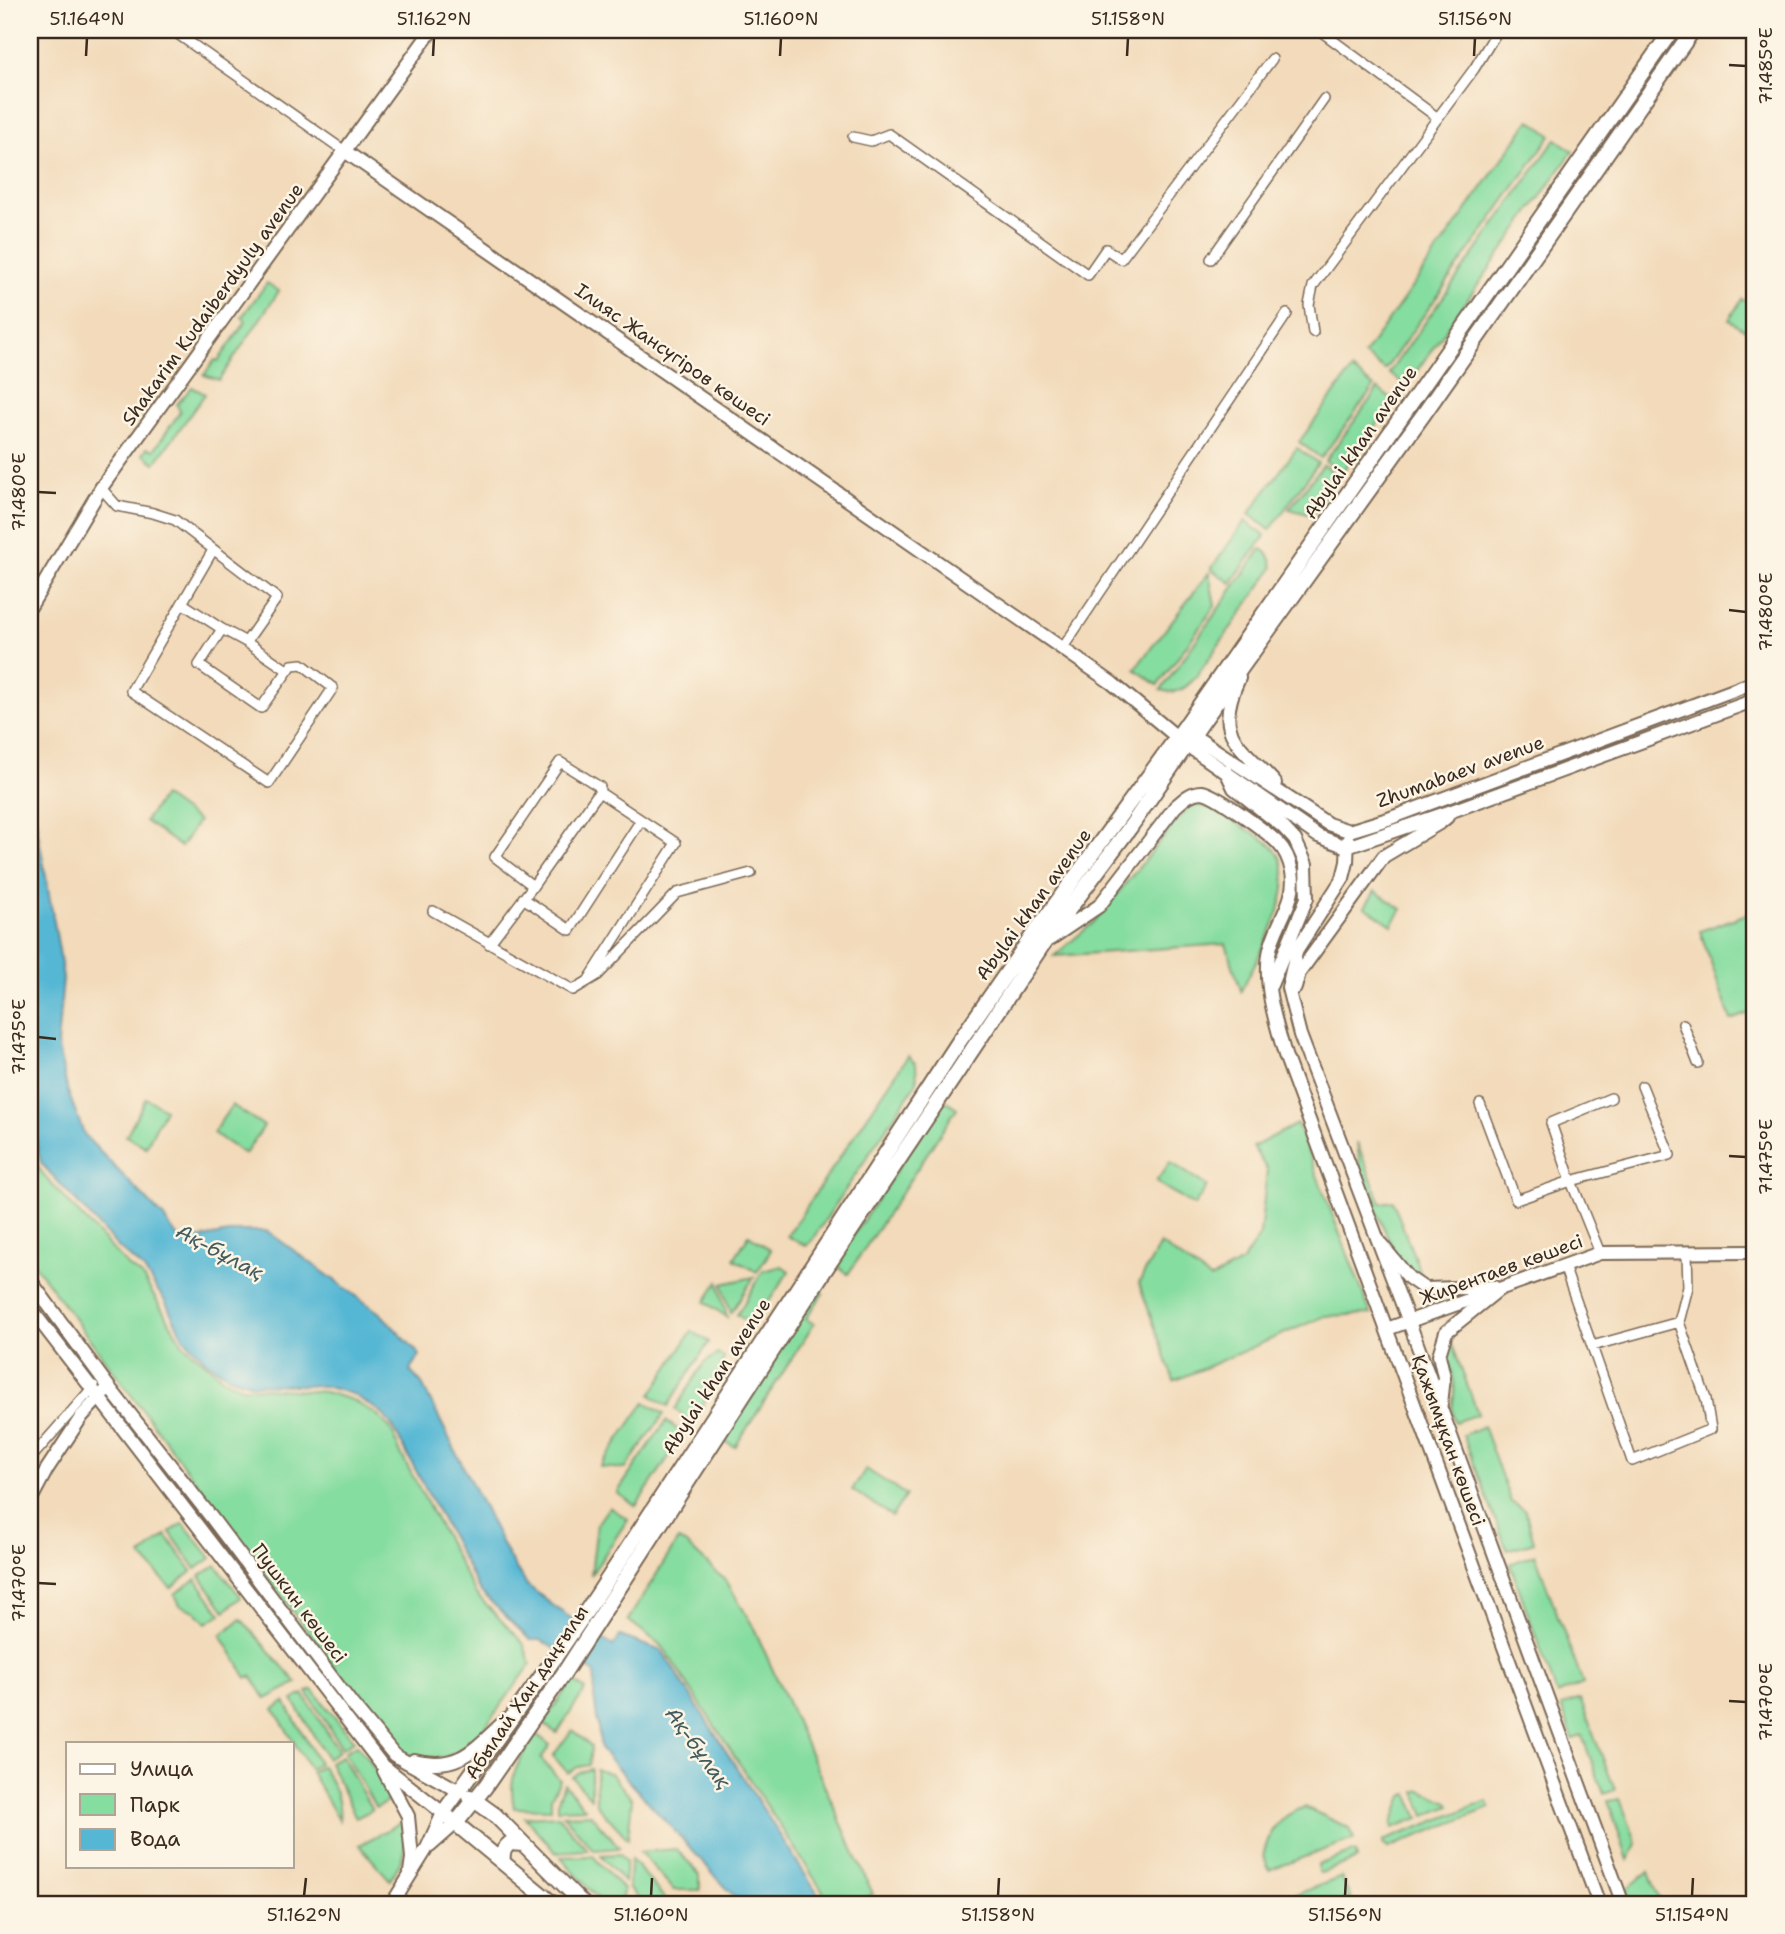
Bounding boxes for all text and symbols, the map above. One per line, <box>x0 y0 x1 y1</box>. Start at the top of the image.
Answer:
text: 51.164°N <box>50 7 124 31</box>
text: 51.162°N <box>397 7 471 31</box>
text: 51.160°N <box>744 7 819 31</box>
text: 51.158°N <box>1091 7 1165 31</box>
text: 51.156°N <box>1438 7 1512 31</box>
text: 71.485°E <box>1754 27 1778 105</box>
street label: Shakarim Kudaiberdyuly avenue <box>116 178 309 431</box>
street label: Ілияс Жансүгіров көшесі <box>570 277 775 431</box>
street label: Abylai khan avenue <box>1298 361 1423 524</box>
text: 71.480°E <box>7 452 31 532</box>
text: 71.480°E <box>1754 572 1778 652</box>
street label: Zhumabaev avenue <box>1373 730 1547 813</box>
street label: Abylai khan avenue <box>970 823 1097 985</box>
text: 71.475°E <box>7 999 31 1075</box>
text: 71.475°E <box>1754 1119 1778 1195</box>
water label: Ақ-бұлақ <box>171 1217 269 1287</box>
street label: Жирентаев көшесі <box>1416 1228 1586 1311</box>
street label: Abylai khan avenue <box>656 1293 776 1459</box>
street label: Қажымұқан көшесі <box>1406 1351 1491 1529</box>
street label: Пушкин көшесі <box>247 1539 353 1668</box>
text: 71.470°E <box>7 1544 31 1622</box>
street label: Абылай Хан даңғылы <box>459 1601 594 1784</box>
text: 71.470°E <box>1754 1663 1778 1741</box>
water label: Ақ-бұлақ <box>659 1701 737 1795</box>
legend <box>66 1742 294 1868</box>
text: Улица <box>130 1755 193 1783</box>
text: Парк <box>130 1791 180 1819</box>
text: Вода <box>130 1825 180 1853</box>
text: 51.162°N <box>267 1903 341 1927</box>
text: 51.160°N <box>614 1903 689 1927</box>
text: 51.158°N <box>961 1903 1035 1927</box>
text: 51.156°N <box>1308 1903 1382 1927</box>
text: 51.154°N <box>1655 1903 1729 1927</box>

